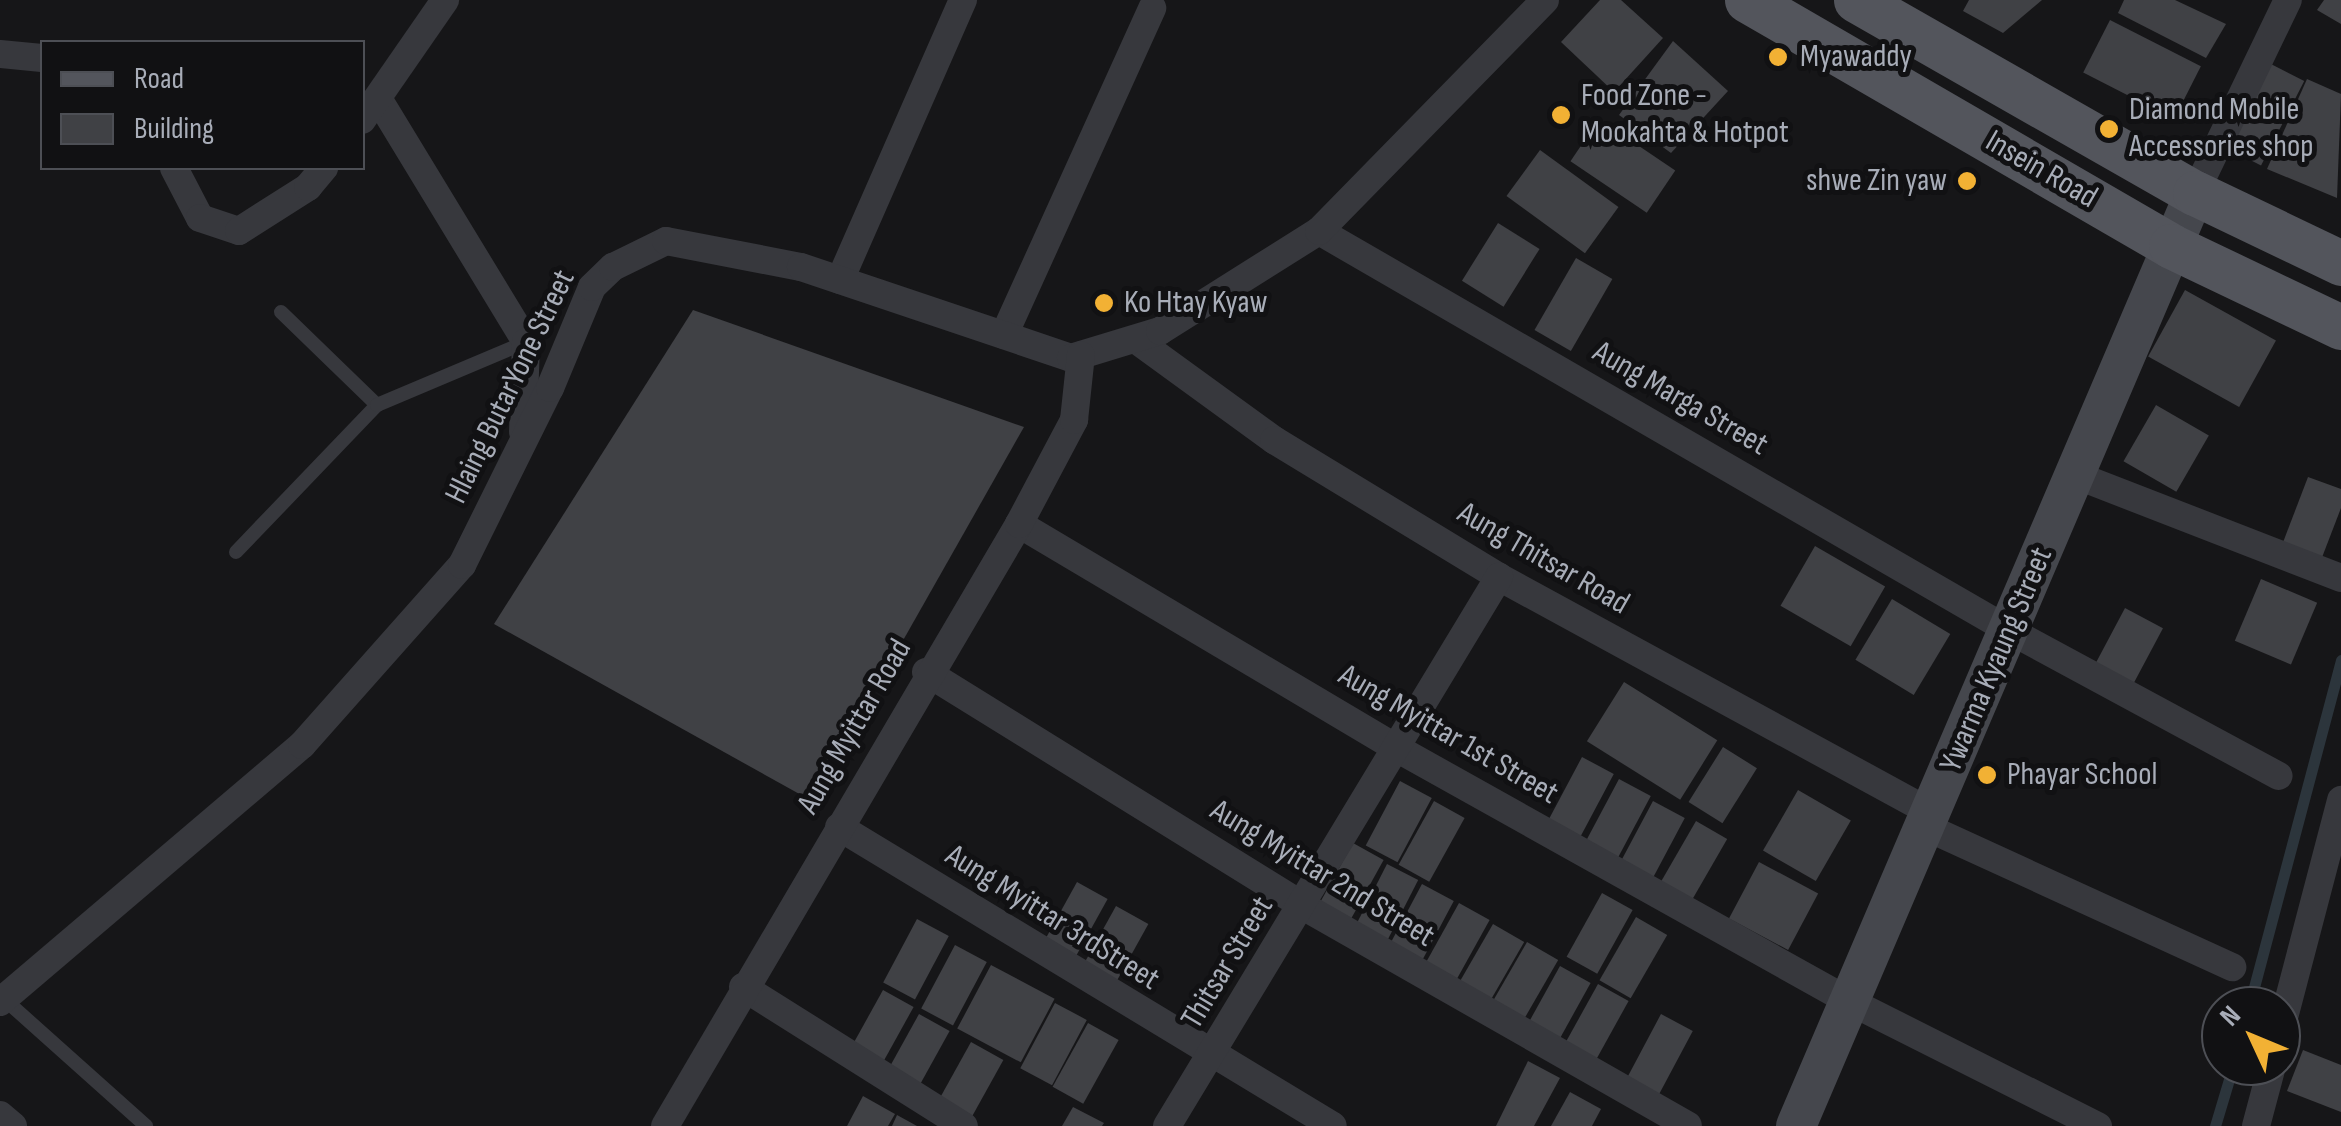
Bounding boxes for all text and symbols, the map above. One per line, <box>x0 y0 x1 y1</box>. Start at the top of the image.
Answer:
place label: Myawaddy <box>1800 38 1912 76</box>
legend <box>40 40 365 170</box>
marker: Myawaddy <box>1765 44 1791 70</box>
text: Road <box>134 61 184 97</box>
place label: Food Zone - Mookahta & Hotpot <box>1581 78 1789 153</box>
place label: Diamond Mobile Accessories shop <box>2129 92 2314 167</box>
marker: Food Zone - Mookahta & Hotpot <box>1550 104 1572 126</box>
text: Building <box>134 111 214 147</box>
marker: Diamond Mobile Accessories shop <box>2098 118 2120 140</box>
street label: Insein Road <box>1978 123 2104 217</box>
place label: shwe Zin yaw <box>1806 162 1947 200</box>
marker: shwe Zin yaw <box>1956 170 1978 192</box>
street label: Hlaing ButarYone Street <box>438 264 584 510</box>
place label: Ko Htay Kyaw <box>1124 284 1267 322</box>
marker: Ko Htay Kyaw <box>1093 292 1115 314</box>
street label: Aung Marga Street <box>1586 333 1774 465</box>
street label: Aung Thitsar Road <box>1450 494 1636 624</box>
street label: Ywarma Kyaung Street <box>1932 542 2062 778</box>
street label: Aung Myittar Road <box>790 633 920 821</box>
street label: Aung Myittar 1st Street <box>1331 657 1565 813</box>
place label: Phayar School <box>2007 756 2157 794</box>
marker: Phayar School <box>1976 764 1998 786</box>
street label: Aung Myittar 2nd Street <box>1203 792 1441 956</box>
street label: Aung Myittar 3rdStreet <box>938 837 1166 999</box>
street label: Thitsar Street <box>1174 890 1282 1036</box>
north arrow <box>2201 986 2301 1086</box>
text: N <box>2213 999 2248 1033</box>

